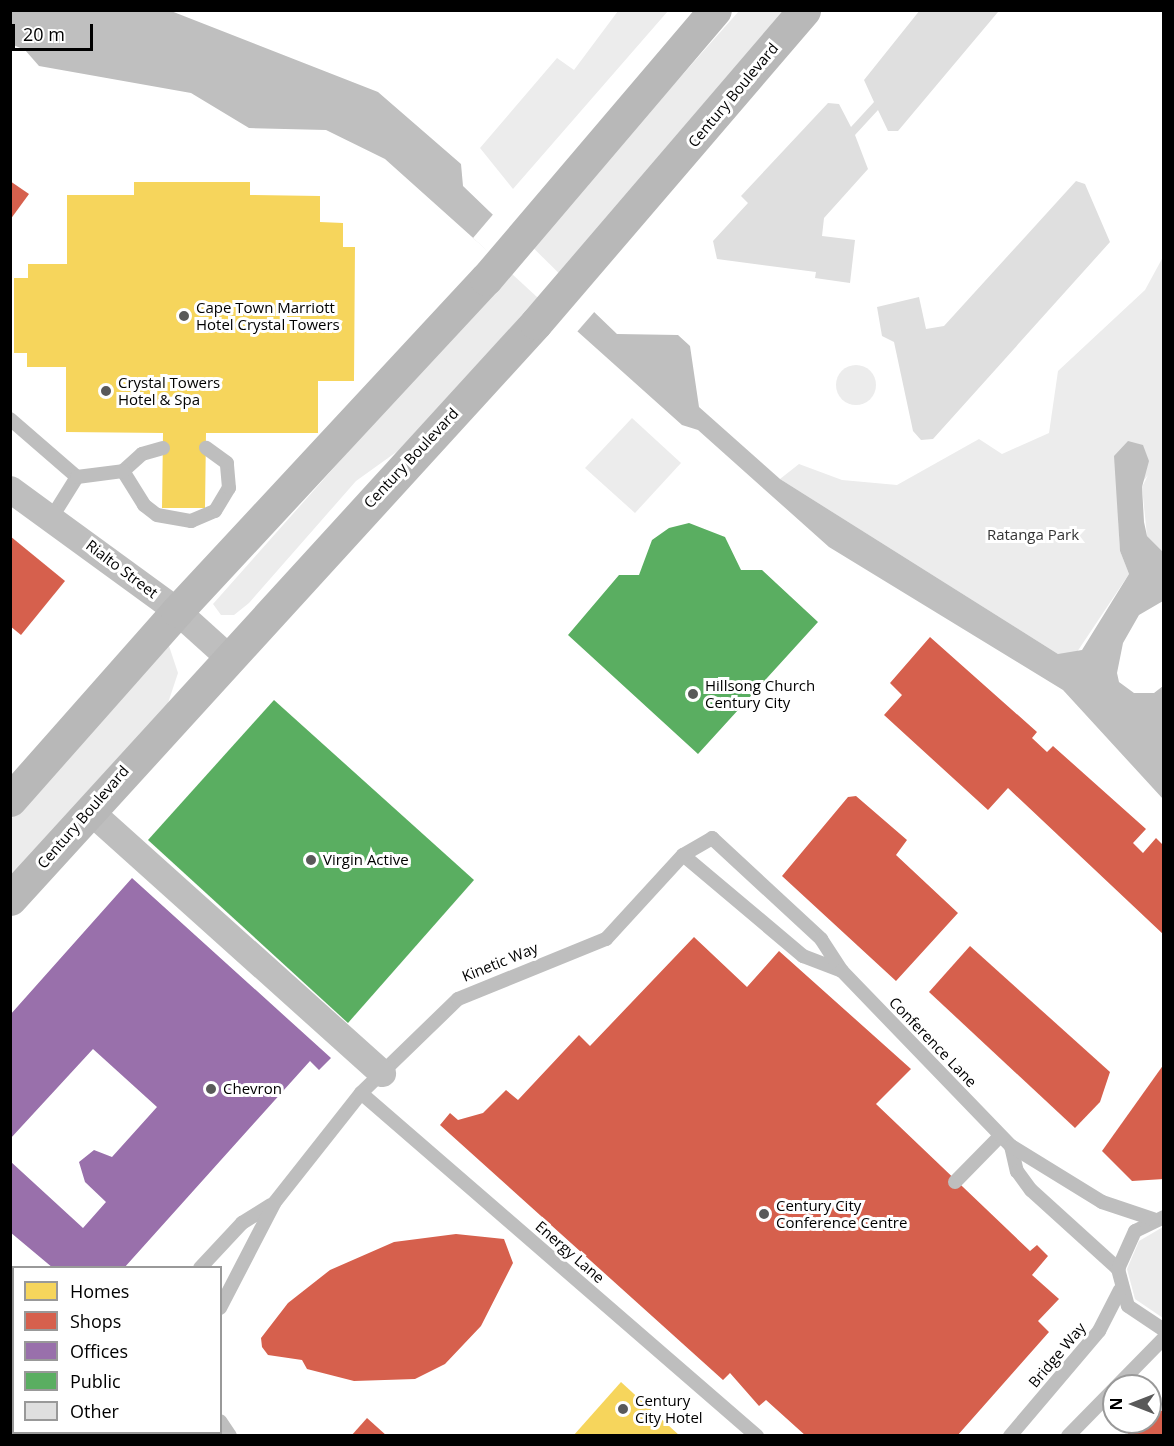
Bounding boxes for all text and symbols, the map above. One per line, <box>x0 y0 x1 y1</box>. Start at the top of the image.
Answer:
scale bar <box>15 12 96 50</box>
text: 20 m <box>23 22 65 46</box>
street label: Century Boulevard <box>684 39 782 151</box>
place label: Cape Town Marriott Hotel Crystal Towers <box>196 298 340 333</box>
marker: Cape Town Marriott Hotel Crystal Towers <box>177 309 191 323</box>
place label: Crystal Towers Hotel & Spa <box>118 373 220 408</box>
marker: Crystal Towers Hotel & Spa <box>99 384 113 398</box>
street label: Century Boulevard <box>360 404 462 512</box>
park label: Ratanga Park <box>987 526 1079 544</box>
street label: Rialto Street <box>83 536 161 602</box>
place label: Hillsong Church Century City <box>705 676 815 711</box>
marker: Hillsong Church Century City <box>686 687 700 701</box>
street label: Century Boulevard <box>33 762 133 872</box>
place label: Virgin Active <box>323 851 409 869</box>
marker: Virgin Active <box>304 853 318 867</box>
street label: Kinetic Way <box>459 939 541 985</box>
street label: Conference Lane <box>885 993 981 1091</box>
place label: Chevron <box>223 1080 282 1098</box>
marker: Chevron <box>204 1082 218 1096</box>
place label: Century City Conference Centre <box>776 1196 907 1231</box>
marker: Century City Conference Centre <box>757 1207 771 1221</box>
street label: Energy Lane <box>532 1217 608 1287</box>
legend <box>12 1266 222 1434</box>
text: Homes <box>70 1279 129 1303</box>
text: Shops <box>70 1309 121 1333</box>
street label: Bridge Way <box>1025 1319 1089 1391</box>
text: Offices <box>70 1339 128 1363</box>
text: Public <box>70 1369 121 1393</box>
north arrow <box>1102 1374 1162 1434</box>
place label: Century City Hotel <box>635 1391 703 1426</box>
text: N <box>1105 1398 1127 1411</box>
text: Other <box>70 1399 119 1423</box>
marker: Century City Hotel <box>616 1402 630 1416</box>

